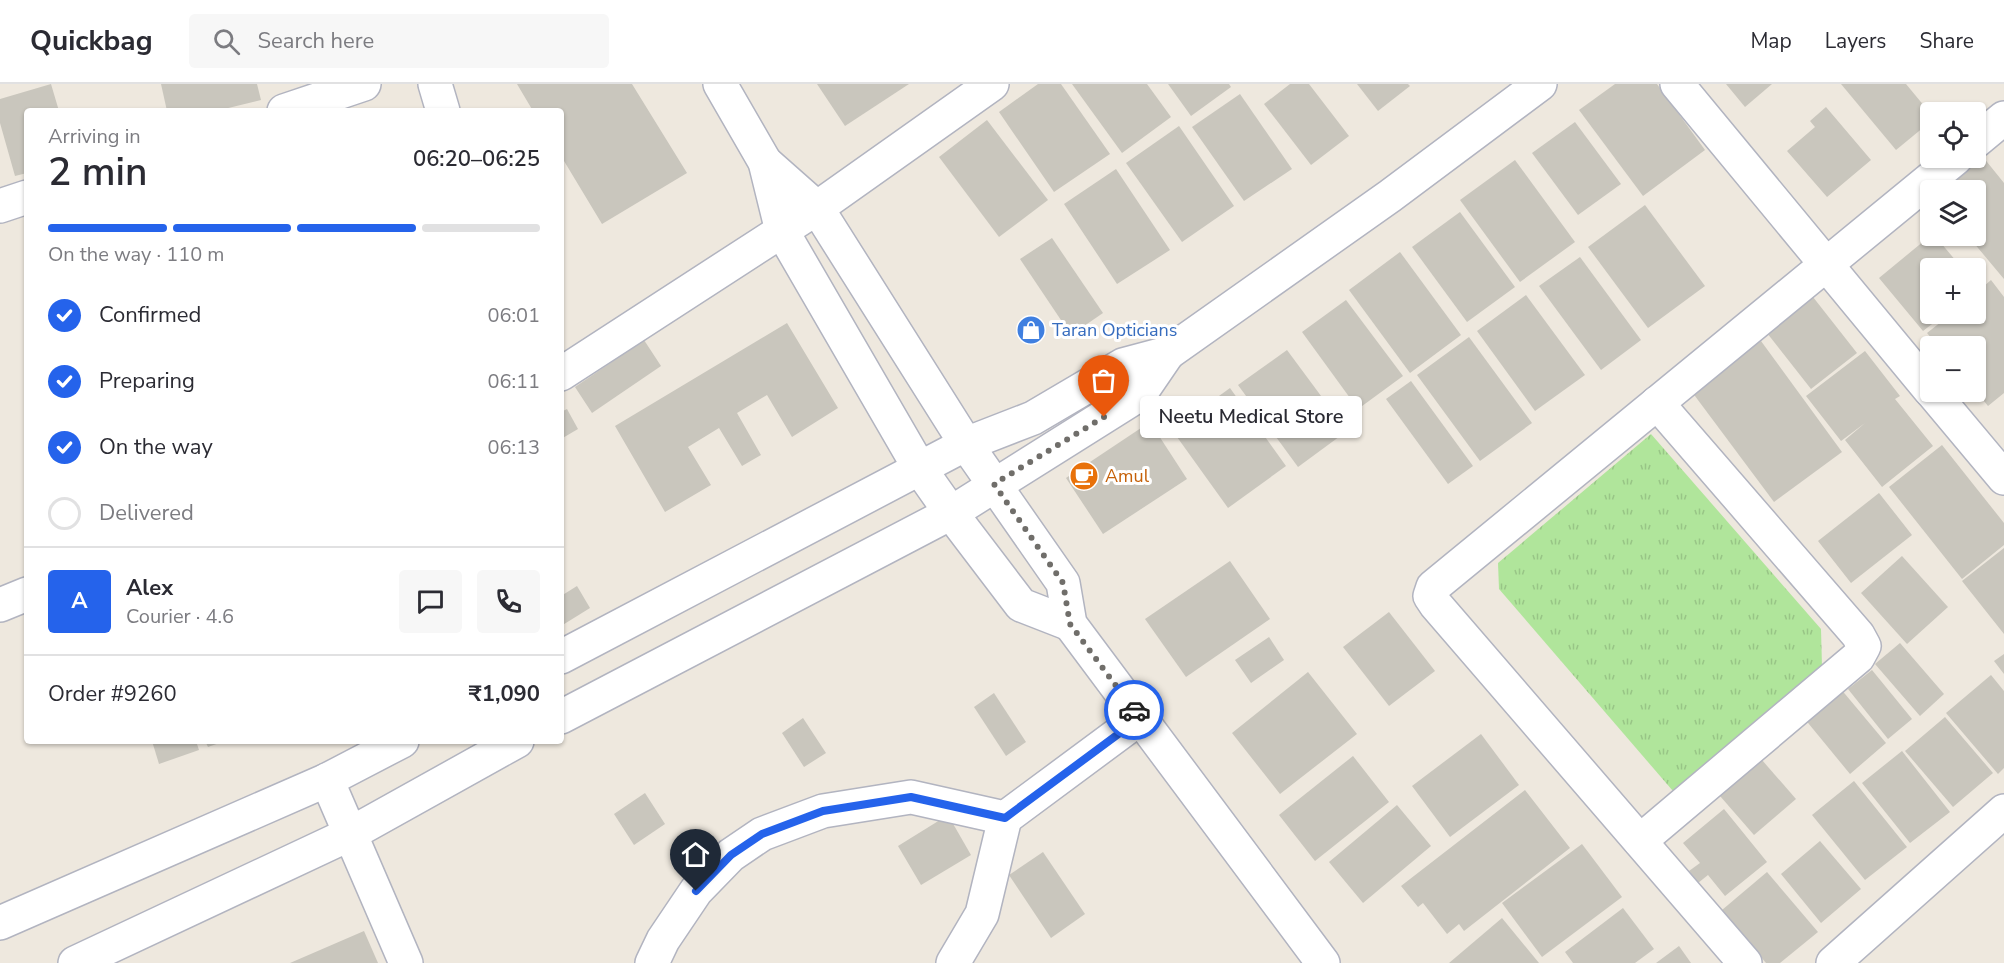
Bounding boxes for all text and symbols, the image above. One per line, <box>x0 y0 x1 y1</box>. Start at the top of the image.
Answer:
search box <box>189 14 609 68</box>
text: Quickbag <box>30 22 153 60</box>
icon: search <box>210 25 243 58</box>
text: Search here <box>258 26 374 56</box>
text: Map <box>1750 27 1792 55</box>
text: Layers <box>1825 27 1886 55</box>
text: Share <box>1919 27 1974 55</box>
map controls <box>1920 102 1986 402</box>
button: locate <box>1920 102 1986 168</box>
text: Arriving in <box>48 123 141 150</box>
text: 06:20–06:25 <box>413 144 540 174</box>
text: 2 min <box>48 146 147 199</box>
button: layers <box>1920 180 1986 246</box>
text: On the way · 110 m <box>48 241 224 268</box>
button: + <box>1920 258 1986 324</box>
icon: check <box>48 299 81 332</box>
text: Confirmed <box>99 300 201 330</box>
text: 06:01 <box>487 302 540 329</box>
shop icon: Taran Opticians <box>1015 314 1047 346</box>
place label: Taran Opticians <box>1052 318 1177 342</box>
button: − <box>1920 336 1986 402</box>
pin <box>1078 355 1129 417</box>
icon: bag <box>1087 364 1120 397</box>
icon: check <box>48 365 81 398</box>
text: Preparing <box>99 366 195 396</box>
text: 06:11 <box>487 368 540 395</box>
callout: Neetu Medical Store <box>1140 396 1362 438</box>
text: Neetu Medical Store <box>1158 403 1344 430</box>
icon: check <box>48 431 81 464</box>
text: On the way <box>99 432 213 462</box>
text: 06:13 <box>487 434 540 461</box>
cafe icon: Amul <box>1068 460 1100 492</box>
place label: Amul <box>1105 464 1150 488</box>
text: Delivered <box>99 498 194 528</box>
button: chat <box>399 570 462 633</box>
button: phone <box>477 570 540 633</box>
text: Alex <box>126 573 173 603</box>
text: A <box>71 586 88 616</box>
text: Courier · 4.6 <box>126 603 234 630</box>
text: Order #9260 <box>48 679 177 709</box>
text: ₹1,090 <box>469 679 540 709</box>
courier <box>1104 680 1164 740</box>
icon: car <box>1118 694 1151 727</box>
pin <box>670 829 721 891</box>
icon: home <box>679 838 712 871</box>

